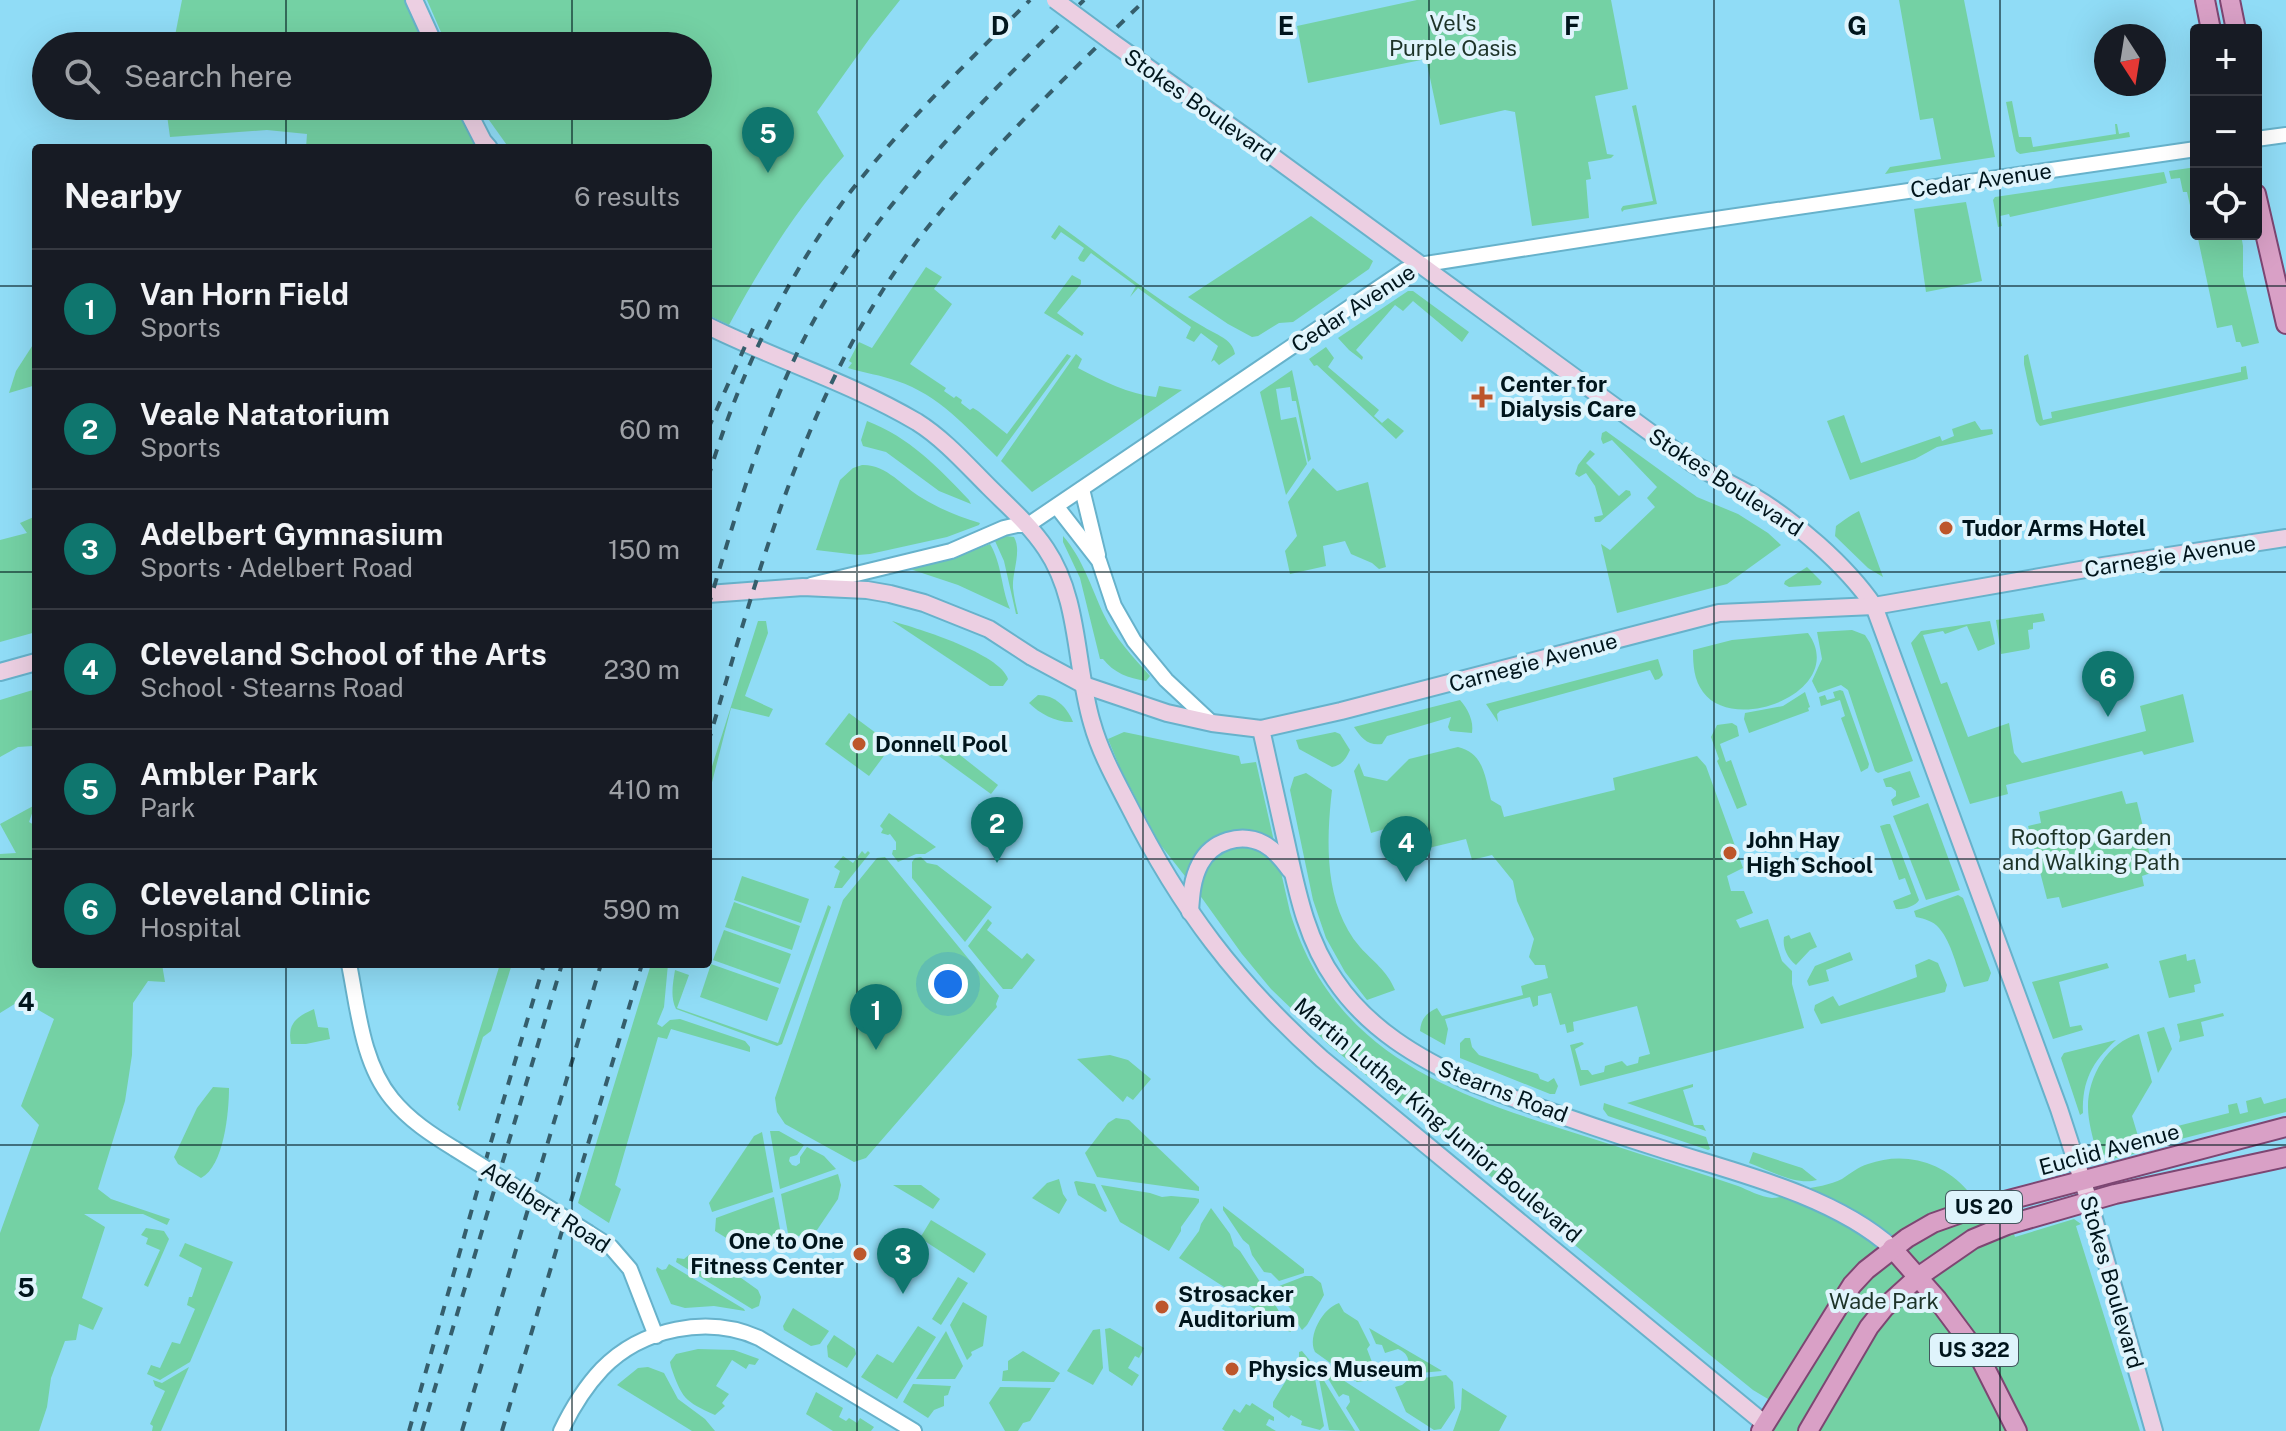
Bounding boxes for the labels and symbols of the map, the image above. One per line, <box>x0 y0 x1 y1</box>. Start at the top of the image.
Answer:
text: D <box>991 10 1009 41</box>
text: E <box>1278 10 1294 41</box>
park label: Vel's Purple Oasis <box>1389 10 1517 61</box>
text: F <box>1564 10 1580 41</box>
text: G <box>1847 10 1867 41</box>
north arrow <box>2094 24 2166 96</box>
street label: Stokes Boulevard <box>1119 43 1281 167</box>
pin: 5 <box>742 107 794 173</box>
street label: Cedar Avenue <box>1909 157 2053 203</box>
street label: Cedar Avenue <box>1286 258 1420 358</box>
place label: Center for Dialysis Care <box>1500 371 1636 422</box>
marker: Center for Dialysis Care <box>1471 386 1493 408</box>
street label: Stokes Boulevard <box>1644 422 1808 542</box>
place label: Tudor Arms Hotel <box>1962 515 2146 541</box>
marker: Tudor Arms Hotel <box>1937 519 1955 537</box>
street label: Carnegie Avenue <box>2082 530 2258 582</box>
street label: Carnegie Avenue <box>1446 627 1620 697</box>
pin: 6 <box>2082 651 2134 717</box>
place label: Donnell Pool <box>875 731 1008 757</box>
marker: Donnell Pool <box>850 735 868 753</box>
pin: 2 <box>971 797 1023 863</box>
pin: 4 <box>1380 816 1432 882</box>
park label: Rooftop Garden and Walking Path <box>2002 824 2180 875</box>
place label: John Hay High School <box>1746 827 1873 878</box>
marker: John Hay High School <box>1721 844 1739 862</box>
your location <box>928 964 968 1004</box>
pin: 1 <box>850 984 902 1050</box>
text: 4 <box>17 986 35 1017</box>
street label: Martin Luther King Junior Boulevard <box>1289 992 1587 1248</box>
street label: Stearns Road <box>1435 1054 1571 1128</box>
street label: Euclid Avenue <box>2036 1118 2182 1180</box>
street label: Adelbert Road <box>477 1156 615 1258</box>
road number: US 20 <box>1946 1191 2022 1223</box>
street label: Stokes Boulevard <box>2075 1193 2149 1371</box>
place label: One to One Fitness Center <box>690 1228 844 1279</box>
pin: 3 <box>877 1228 929 1294</box>
marker: One to One Fitness Center <box>851 1245 869 1263</box>
text: 5 <box>17 1272 35 1303</box>
place label: Strosacker Auditorium <box>1178 1281 1295 1332</box>
park label: Wade Park <box>1829 1288 1939 1314</box>
marker: Strosacker Auditorium <box>1153 1298 1171 1316</box>
road number: US 322 <box>1930 1334 2018 1366</box>
place label: Physics Museum <box>1248 1356 1423 1382</box>
marker: Physics Museum <box>1223 1360 1241 1378</box>

